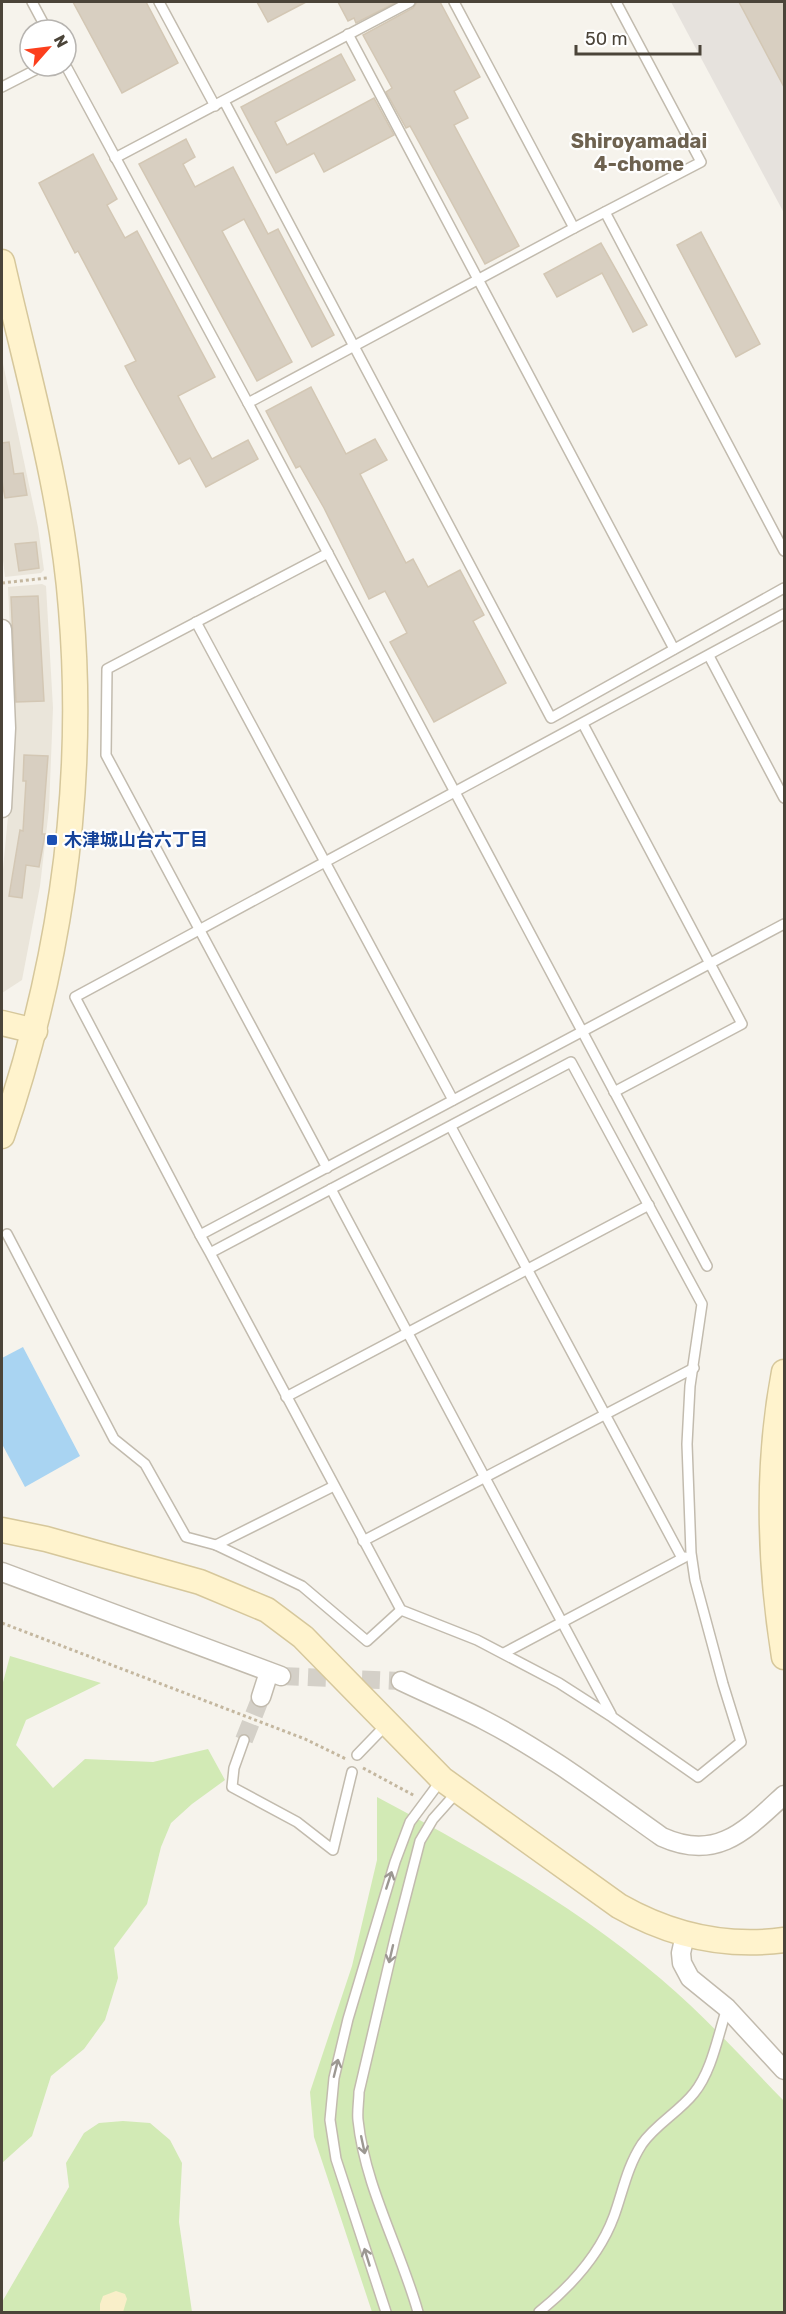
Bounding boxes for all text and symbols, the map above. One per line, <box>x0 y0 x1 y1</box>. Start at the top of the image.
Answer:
north arrow <box>18 18 78 78</box>
scale bar <box>576 18 700 56</box>
text: 50 m <box>585 28 628 50</box>
text: N <box>50 32 72 51</box>
district label: Shiroyamadai 4-chome <box>571 129 707 176</box>
place label: 木津城山台六丁目 <box>64 829 208 851</box>
marker: 木津城山台六丁目 <box>45 833 59 847</box>
one-way arrow <box>385 1871 396 1890</box>
one-way arrow <box>385 1944 397 1963</box>
one-way arrow <box>331 2059 343 2078</box>
one-way arrow <box>358 2135 369 2154</box>
one-way arrow <box>361 2248 372 2267</box>

